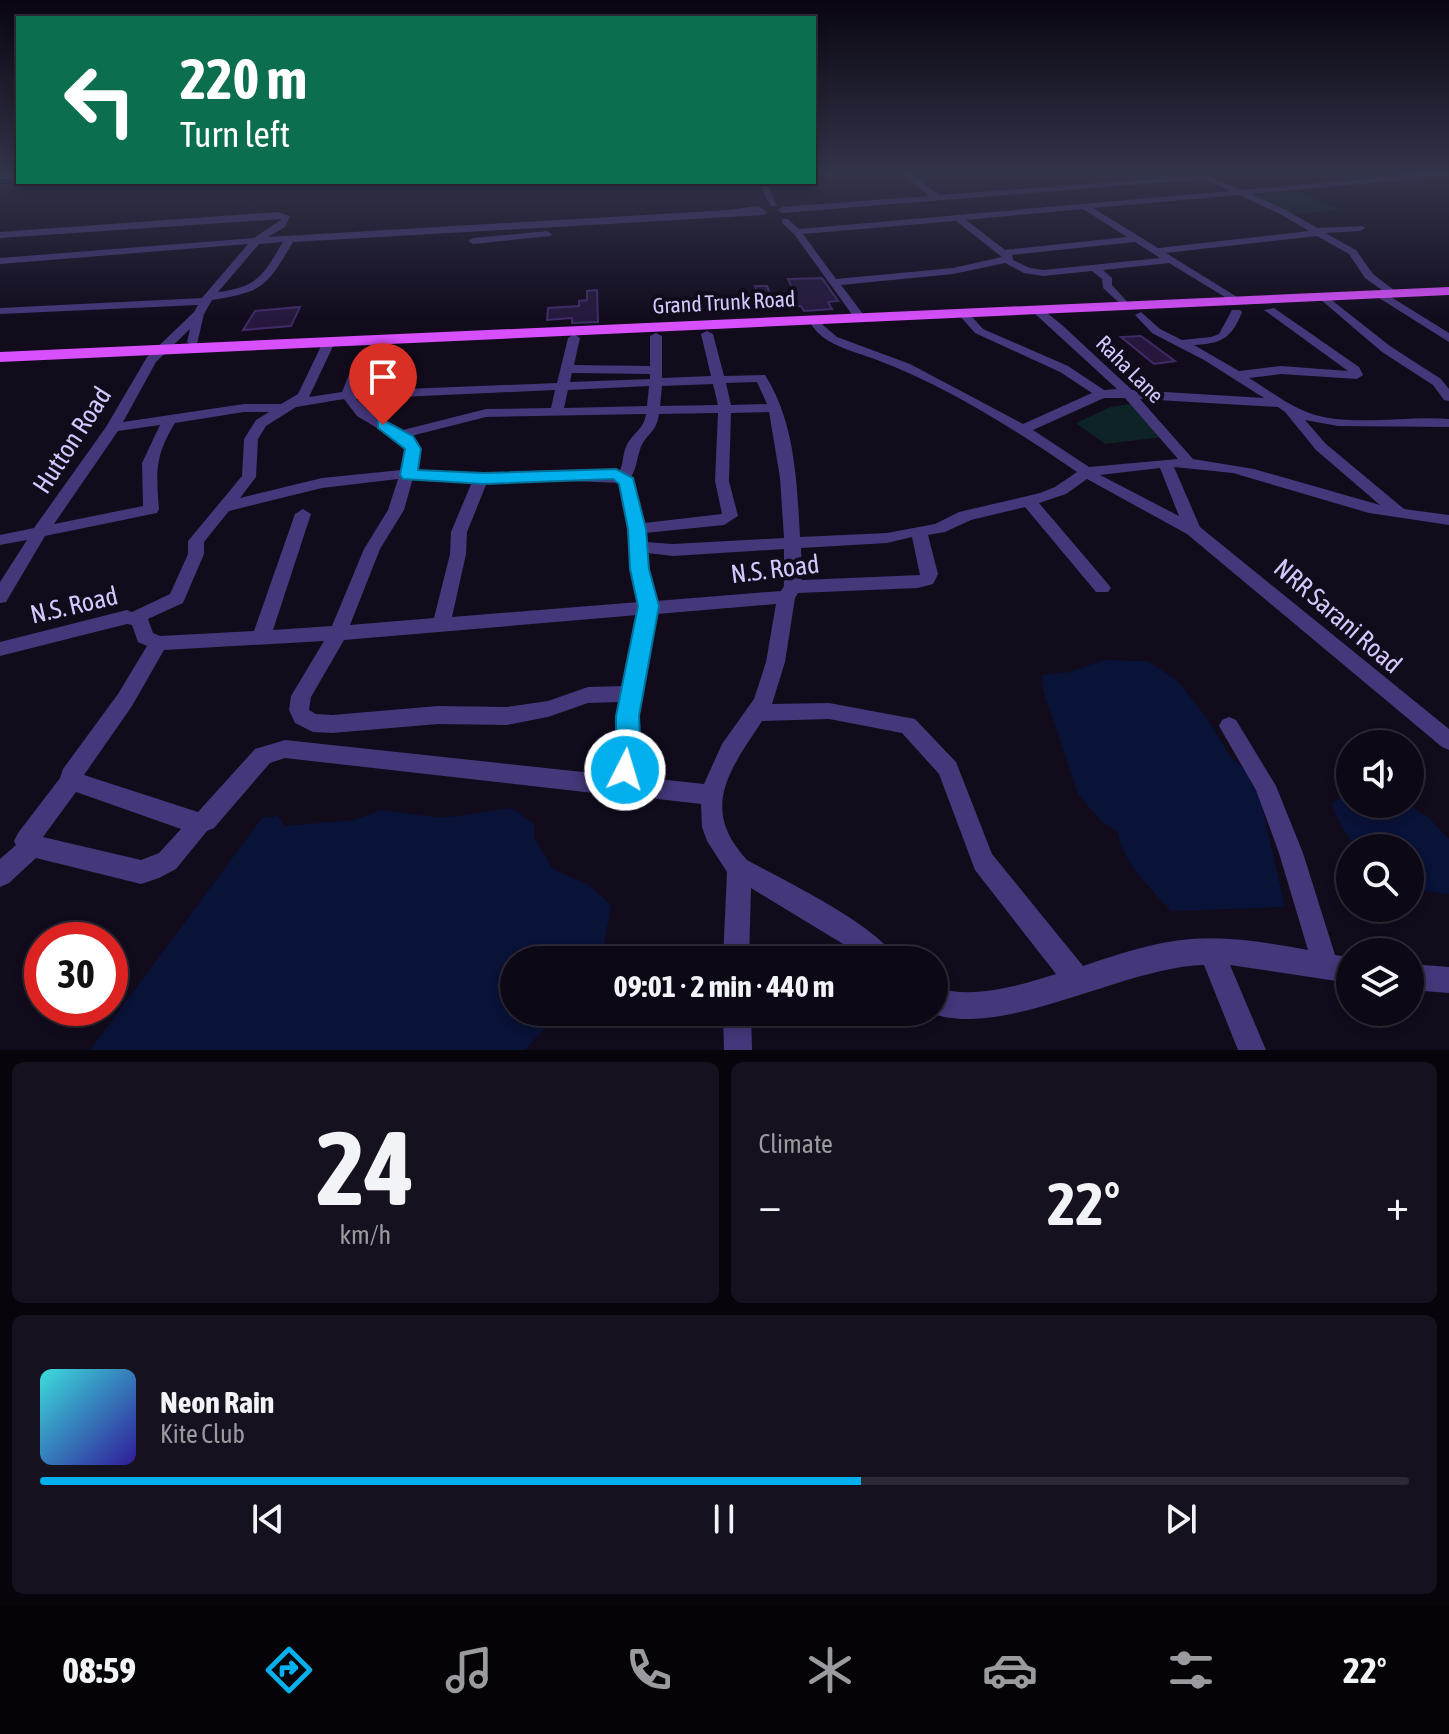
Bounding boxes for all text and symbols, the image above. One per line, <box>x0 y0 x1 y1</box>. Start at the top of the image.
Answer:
text: 220 m <box>180 47 307 111</box>
icon: left <box>48 48 152 152</box>
text: Turn left <box>180 113 290 155</box>
street label: Grand Trunk Road <box>652 285 796 319</box>
street label: Raha Lane <box>1091 330 1169 408</box>
pin <box>349 343 417 425</box>
icon: arrive <box>361 355 405 399</box>
street label: Hutton Road <box>27 381 117 499</box>
street label: N.S. Road <box>729 549 821 589</box>
street label: NRR Sarani Road <box>1268 553 1408 679</box>
street label: N.S. Road <box>27 580 121 630</box>
position arrow <box>583 728 667 812</box>
map controls <box>1336 730 1424 1026</box>
button: sound <box>1336 730 1424 818</box>
button: search <box>1336 834 1424 922</box>
speed limit sign: 30 <box>24 922 128 1026</box>
button: layers <box>1336 938 1424 1026</box>
text: 09:01 · 2 min · 440 m <box>614 969 834 1003</box>
text: 24 <box>316 1108 414 1227</box>
text: Climate <box>759 1129 833 1159</box>
text: 22° <box>1047 1169 1120 1238</box>
text: − <box>759 1179 781 1229</box>
text: + <box>1386 1179 1409 1229</box>
text: km/h <box>339 1220 391 1250</box>
text: Neon Rain <box>160 1385 274 1419</box>
text: Kite Club <box>160 1419 245 1449</box>
icon: previous <box>246 1497 290 1541</box>
icon: pause <box>702 1497 746 1541</box>
icon: next <box>1159 1497 1203 1541</box>
icon: directions <box>261 1642 317 1698</box>
icon: music <box>441 1642 497 1698</box>
icon: phone <box>621 1642 677 1698</box>
icon: climate <box>802 1642 858 1698</box>
icon: car <box>982 1642 1038 1698</box>
icon: filters <box>1163 1642 1219 1698</box>
text: 08:59 <box>62 1649 136 1691</box>
text: 22° <box>1343 1649 1387 1691</box>

